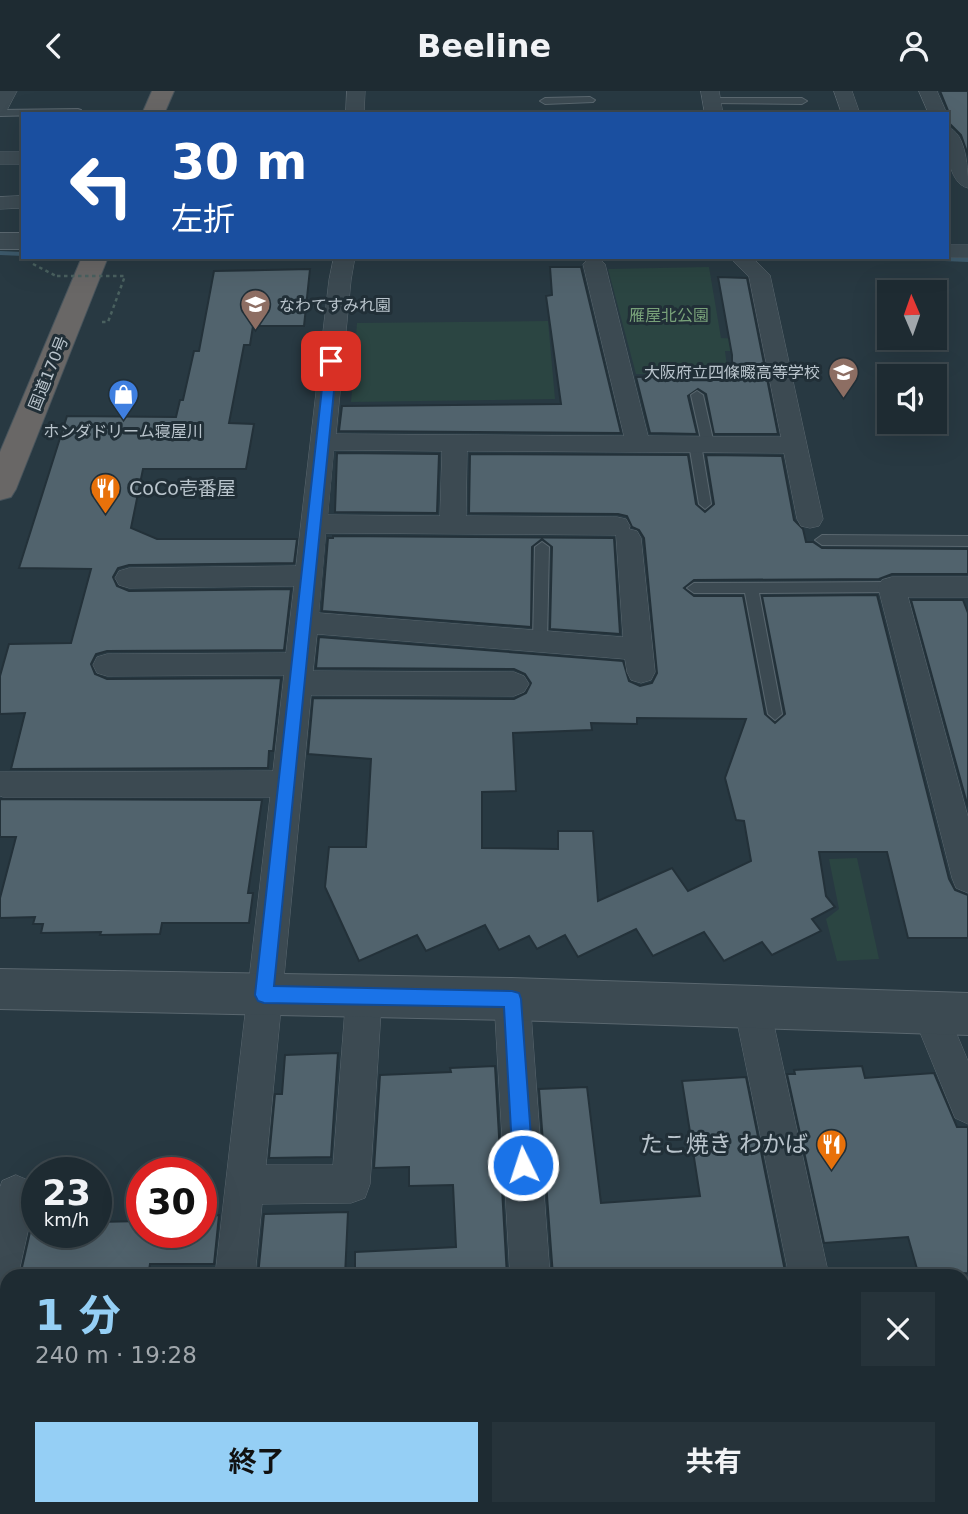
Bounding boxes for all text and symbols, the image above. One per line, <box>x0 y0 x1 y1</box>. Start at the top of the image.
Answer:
icon: back <box>35 27 73 65</box>
text: Beeline <box>417 27 551 65</box>
icon: person <box>895 27 933 65</box>
text: 30 m <box>171 134 307 191</box>
icon: left <box>56 140 147 231</box>
text: 左折 <box>171 200 235 238</box>
north arrow <box>877 280 947 350</box>
map controls <box>877 280 947 434</box>
school or university icon: なわてすみれ園 <box>239 288 273 332</box>
place label: なわてすみれ園 <box>279 296 391 315</box>
park label: 雁屋北公園 <box>629 306 709 325</box>
pin <box>301 331 361 391</box>
street label: 国道170号 <box>25 333 72 413</box>
icon: arrive <box>312 342 350 380</box>
school or university icon: 大阪府立四條畷高等学校 <box>826 355 860 399</box>
place label: 大阪府立四條畷高等学校 <box>644 363 820 382</box>
button: sound <box>877 364 947 434</box>
shop icon: ホンダドリーム寝屋川 <box>106 377 140 421</box>
place label: ホンダドリーム寝屋川 <box>43 422 203 441</box>
restaurant icon: CoCo壱番屋 <box>89 471 123 515</box>
place label: CoCo壱番屋 <box>129 477 236 499</box>
restaurant icon: たこ焼き わかば <box>814 1127 848 1171</box>
position arrow <box>486 1128 560 1202</box>
place label: たこ焼き わかば <box>640 1131 808 1157</box>
speed limit sign: 30 <box>126 1157 217 1248</box>
text: 23 <box>42 1173 91 1213</box>
text: km/h <box>44 1209 89 1230</box>
text: 1 分 <box>35 1291 121 1340</box>
button: close <box>861 1292 935 1366</box>
text: 240 m · 19:28 <box>35 1342 197 1368</box>
button: 終了 <box>35 1422 478 1502</box>
button: 共有 <box>492 1422 935 1502</box>

